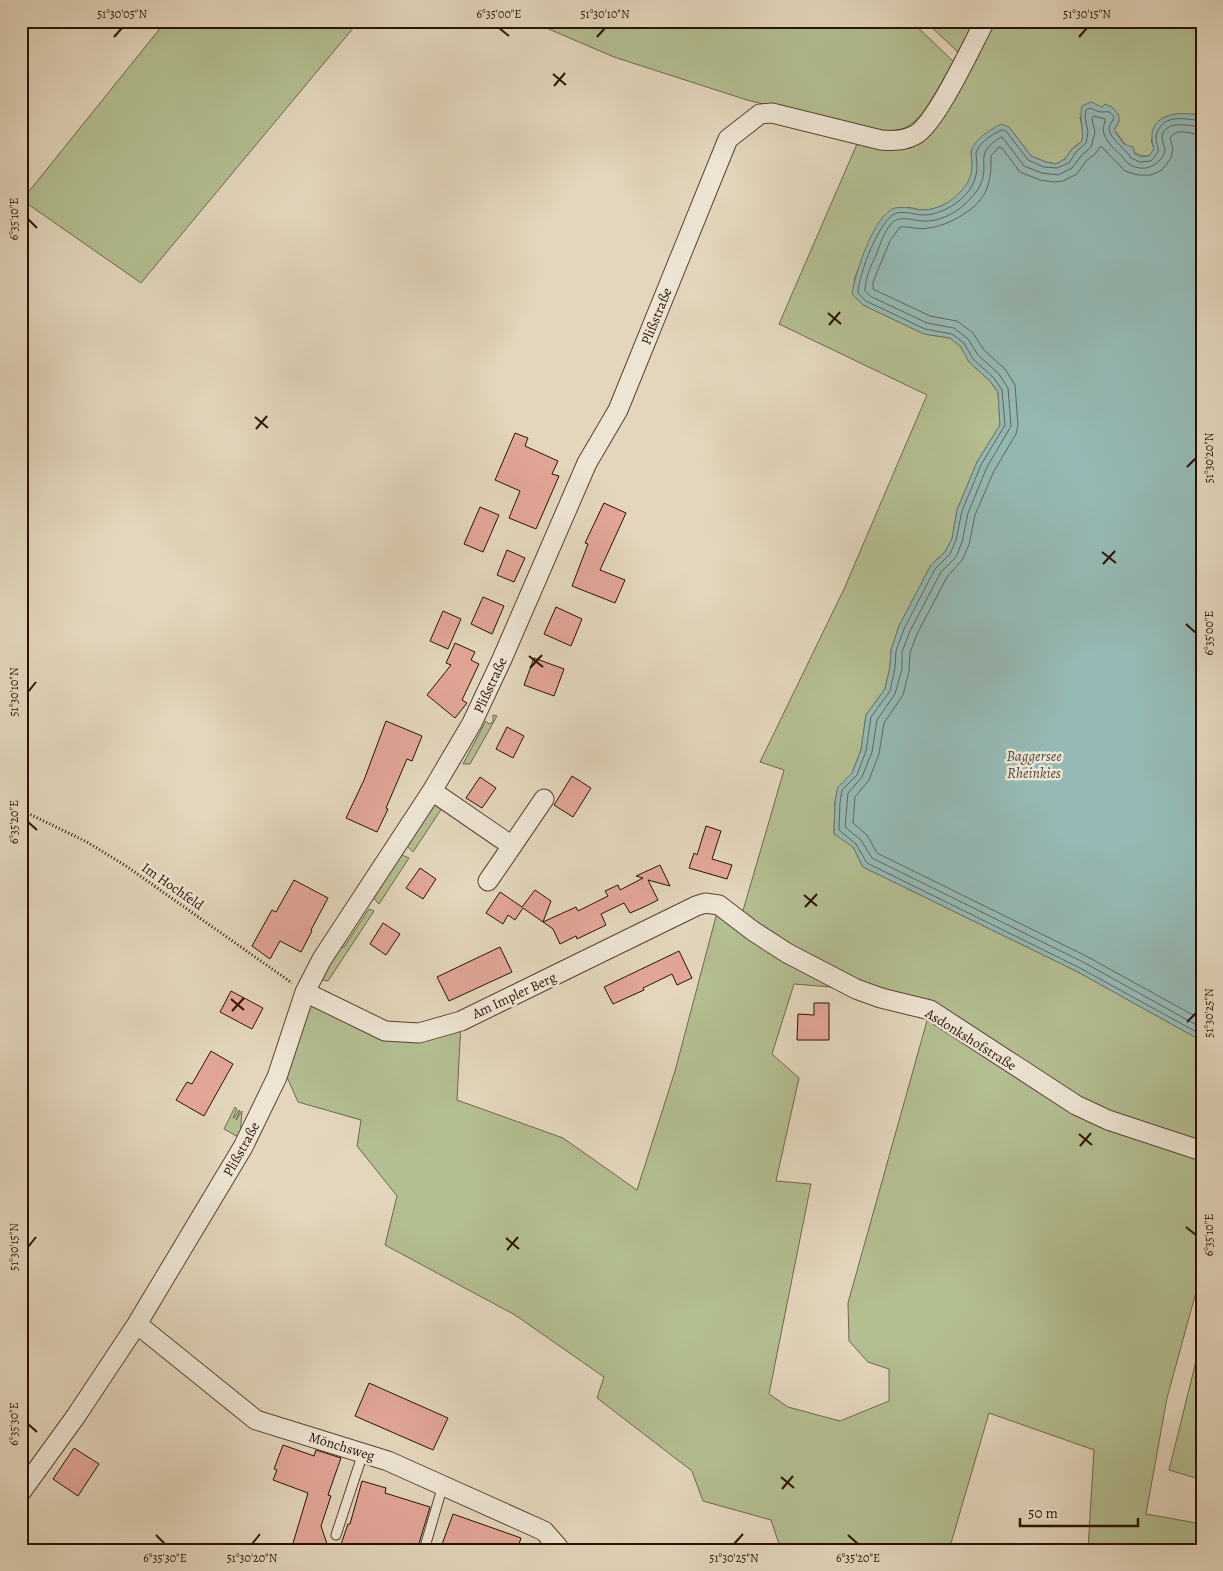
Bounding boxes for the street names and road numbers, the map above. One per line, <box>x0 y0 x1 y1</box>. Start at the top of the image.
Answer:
street label: Plißstraße <box>636 285 676 348</box>
street label: Plißstraße <box>469 654 512 716</box>
street label: Im Hochfeld <box>138 858 208 915</box>
street label: Am Impler Berg <box>468 968 559 1024</box>
street label: Asdonkshofstraße <box>921 1003 1020 1075</box>
street label: Plißstraße <box>219 1118 264 1180</box>
street label: Mönchsweg <box>307 1427 377 1466</box>

